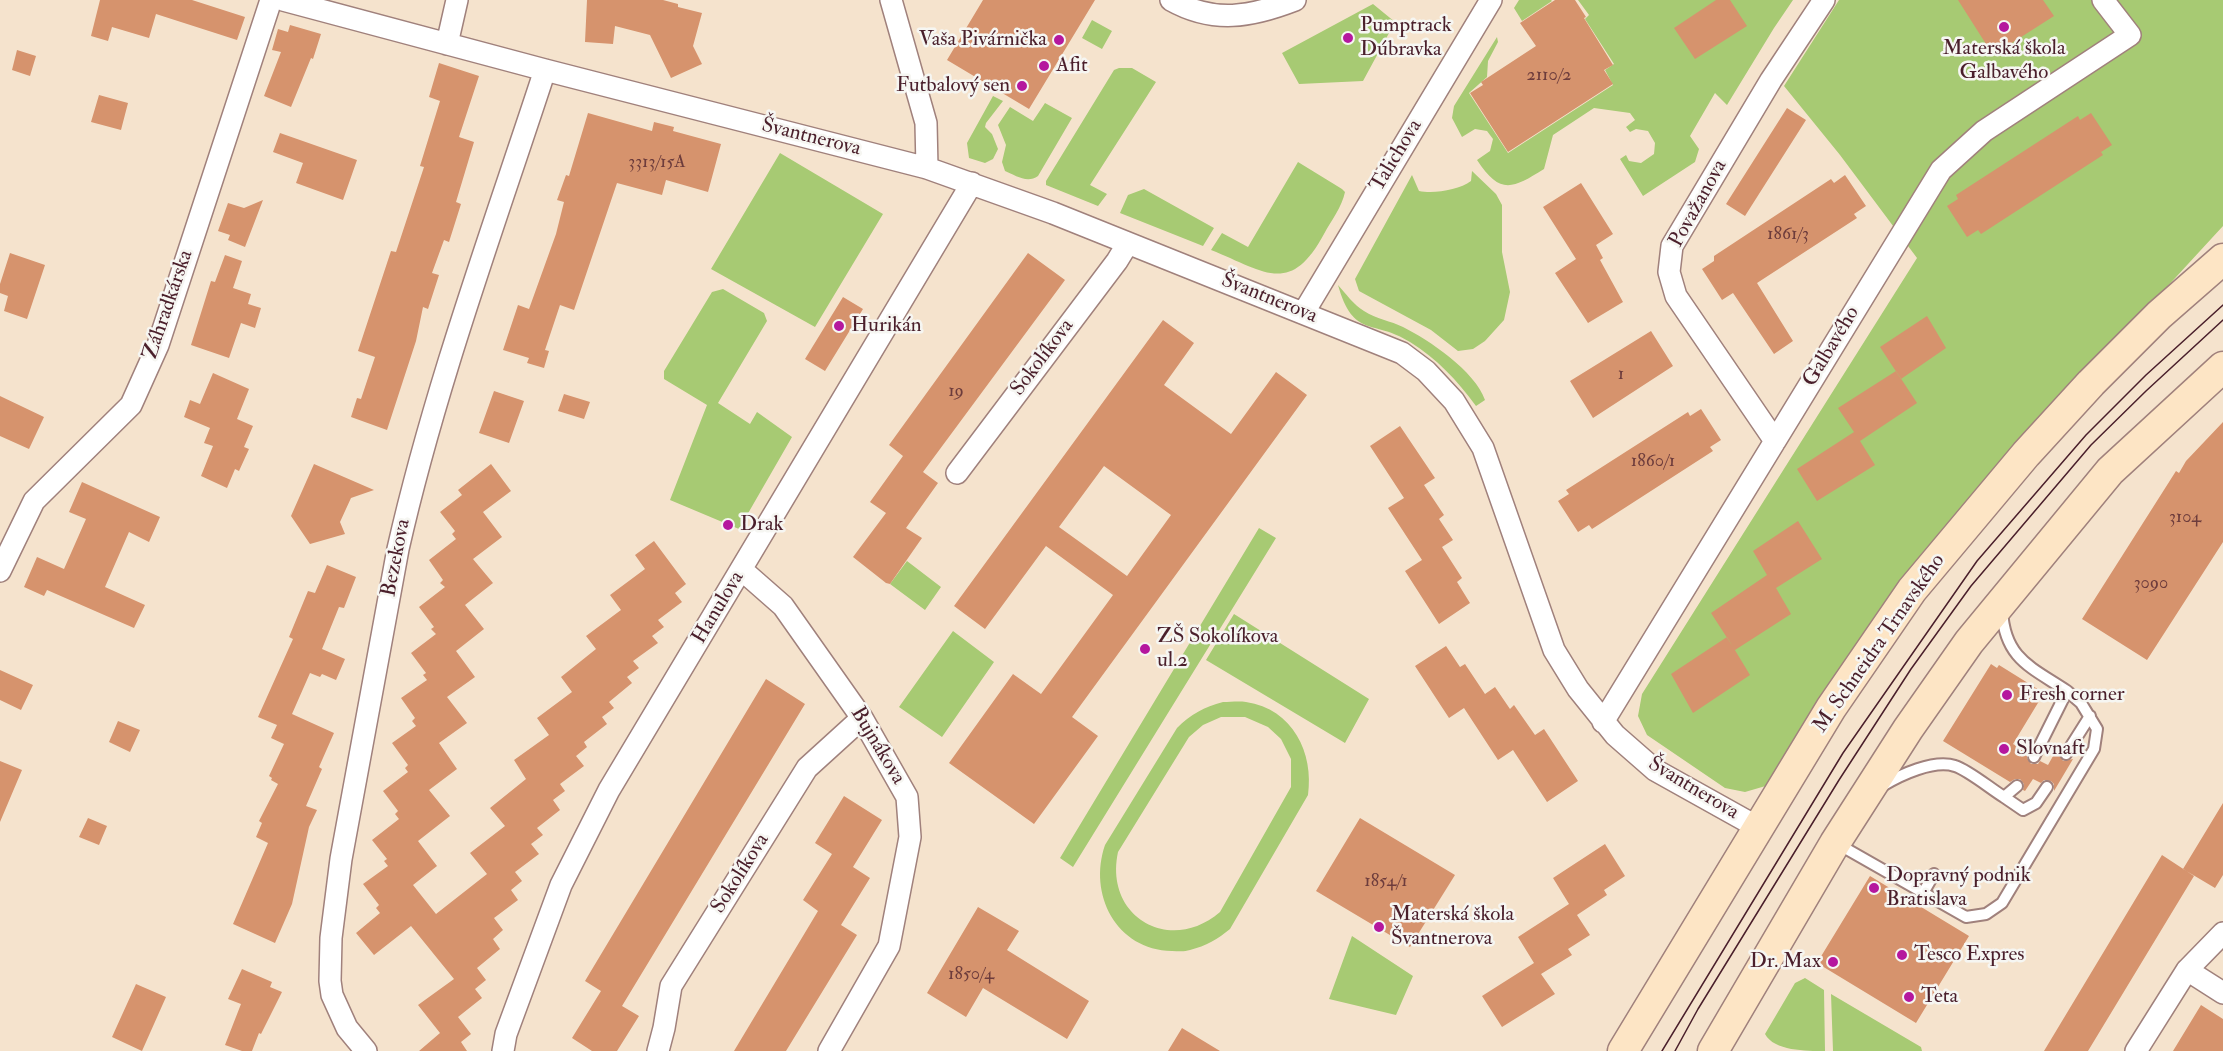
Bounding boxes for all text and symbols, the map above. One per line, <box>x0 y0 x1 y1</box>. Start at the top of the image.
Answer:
place label: Pumptrack Dúbravka <box>1360 13 1452 63</box>
marker: Materská škola Galbavého <box>1997 20 2011 34</box>
place label: Vaša Pivárnička <box>919 27 1047 53</box>
marker: Pumptrack Dúbravka <box>1341 31 1355 45</box>
marker: Vaša Pivárnička <box>1052 33 1066 47</box>
place label: Materská škola Galbavého <box>1942 36 2066 86</box>
place label: Afit <box>1056 53 1088 79</box>
marker: Afit <box>1037 59 1051 73</box>
house number: 2110/2 <box>1527 65 1571 87</box>
place label: Futbalový sen <box>896 73 1010 99</box>
marker: Futbalový sen <box>1015 79 1029 93</box>
street label: Švantnerova <box>759 114 863 162</box>
street label: Talichova <box>1366 115 1428 197</box>
house number: 3313/15A <box>628 152 686 174</box>
street label: Považanova <box>1665 156 1733 252</box>
house number: 1861/3 <box>1767 224 1809 246</box>
street label: Záhradkárska <box>138 247 200 363</box>
street label: Švantnerova <box>1217 268 1321 330</box>
street label: Galbavého <box>1798 302 1866 392</box>
place label: Hurikán <box>851 313 922 339</box>
street label: Sokolíkova <box>1006 315 1080 401</box>
marker: Hurikán <box>832 319 846 333</box>
house number: 1 <box>1618 364 1624 386</box>
house number: 19 <box>948 381 964 403</box>
house number: 1860/1 <box>1631 451 1675 473</box>
house number: 3104 <box>2169 507 2201 529</box>
place label: Drak <box>740 512 784 538</box>
street label: Bezekova <box>377 517 417 599</box>
marker: Drak <box>721 518 735 532</box>
street label: M. Schneidra Trnavského <box>1809 550 1951 738</box>
street label: Hanulova <box>688 567 750 649</box>
house number: 3090 <box>2134 573 2168 595</box>
place label: ZŠ Sokolíkova ul.2 <box>1157 624 1278 674</box>
marker: ZŠ Sokolíkova ul.2 <box>1138 642 1152 656</box>
place label: Fresh corner <box>2019 682 2125 708</box>
marker: Fresh corner <box>2000 688 2014 702</box>
street label: Bujnákova <box>844 703 910 789</box>
place label: Slovnaft <box>2016 736 2085 762</box>
marker: Slovnaft <box>1997 742 2011 756</box>
street label: Švantnerova <box>1643 752 1743 826</box>
street label: Sokolíkova <box>707 829 775 919</box>
place label: Dopravný podnik Bratislava <box>1886 863 2031 913</box>
house number: 1854/1 <box>1364 871 1408 893</box>
marker: Dopravný podnik Bratislava <box>1867 881 1881 895</box>
place label: Materská škola Švantnerova <box>1391 902 1514 952</box>
marker: Materská škola Švantnerova <box>1372 920 1386 934</box>
place label: Tesco Expres <box>1914 942 2025 968</box>
marker: Tesco Expres <box>1895 948 1909 962</box>
place label: Dr. Max <box>1750 949 1821 975</box>
marker: Dr. Max <box>1826 955 1840 969</box>
house number: 1850/4 <box>948 964 994 986</box>
place label: Teta <box>1921 984 1958 1010</box>
marker: Teta <box>1902 990 1916 1004</box>

